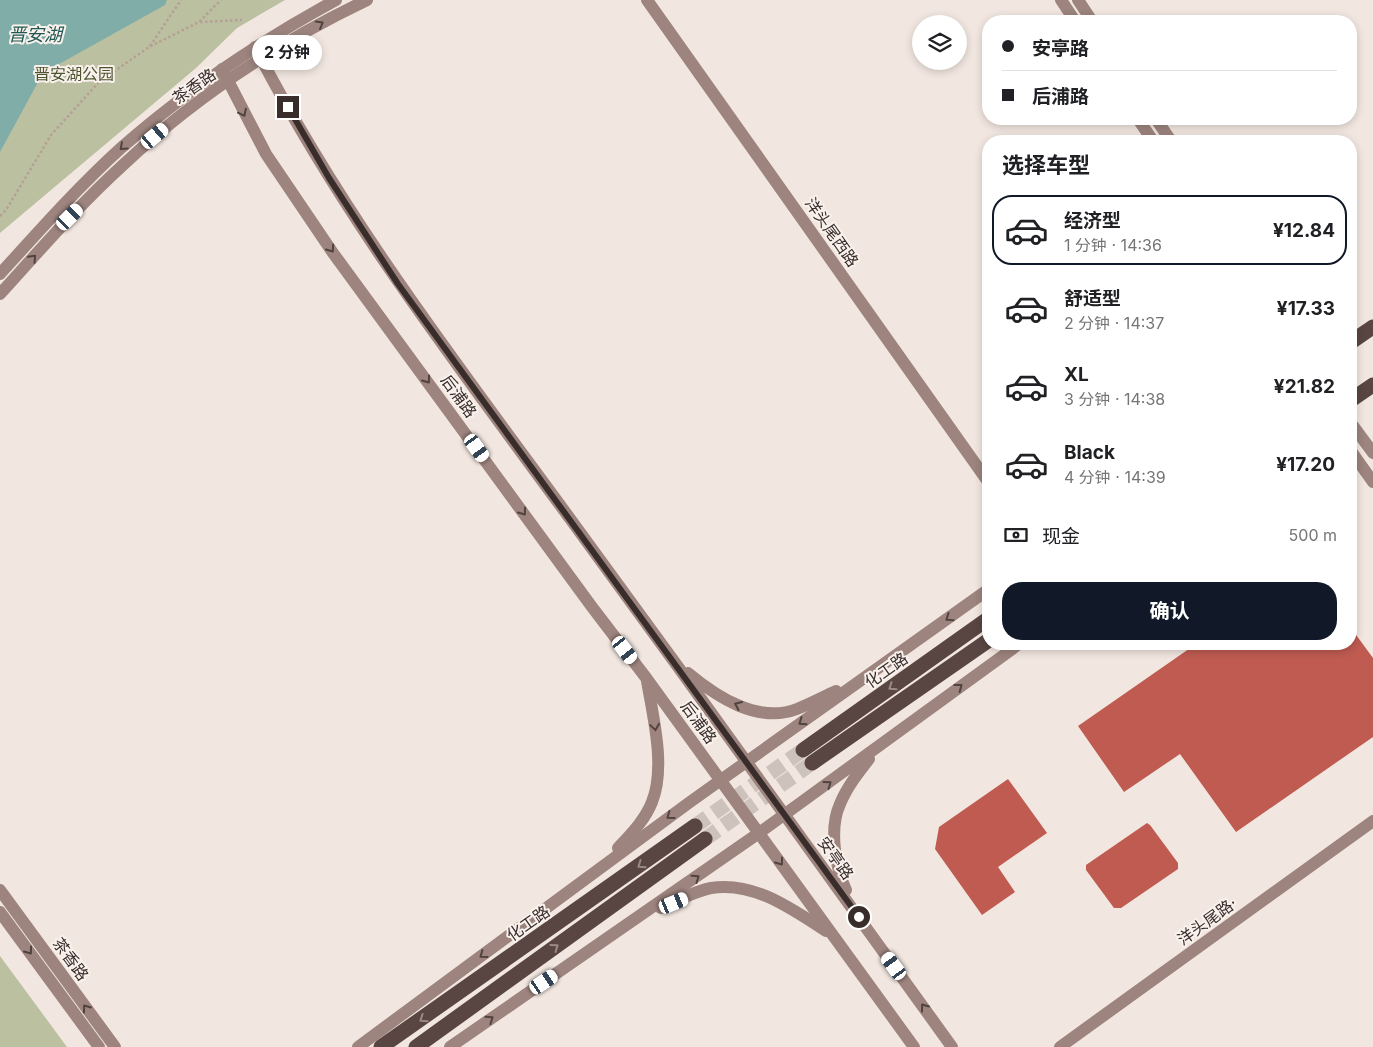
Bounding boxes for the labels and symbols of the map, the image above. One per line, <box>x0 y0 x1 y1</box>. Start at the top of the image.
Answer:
one-way arrow <box>315 20 324 30</box>
water label: 晋安湖 <box>8 24 65 45</box>
callout: 2 分钟 <box>253 34 323 70</box>
park label: 晋安湖公园 <box>34 64 114 84</box>
street label: 茶香路 <box>169 64 219 108</box>
route end <box>277 96 299 118</box>
one-way arrow <box>237 108 248 117</box>
car <box>138 121 171 151</box>
one-way arrow <box>120 141 129 150</box>
street label: 洋头尾西路 <box>801 193 863 271</box>
car <box>54 201 85 233</box>
one-way arrow <box>325 244 334 253</box>
one-way arrow <box>27 254 36 263</box>
street label: 后浦路 <box>437 371 481 421</box>
one-way arrow <box>421 374 430 384</box>
car <box>462 431 491 465</box>
one-way arrow <box>517 506 526 516</box>
one-way arrow <box>945 612 955 621</box>
car <box>609 634 640 666</box>
street label: 化工路 <box>861 648 911 692</box>
one-way arrow <box>888 681 898 690</box>
one-way arrow <box>953 684 963 693</box>
street label: 后浦路 <box>677 697 721 747</box>
one-way arrow <box>734 700 743 711</box>
one-way arrow <box>798 716 808 725</box>
one-way arrow <box>649 722 659 731</box>
one-way arrow <box>822 781 831 789</box>
one-way arrow <box>667 811 676 819</box>
street label: 安亭路 <box>814 833 858 883</box>
one-way arrow <box>774 856 783 866</box>
one-way arrow <box>638 859 647 867</box>
one-way arrow <box>690 875 699 884</box>
car <box>657 890 690 916</box>
street label: 洋头尾路· <box>1173 893 1241 949</box>
street label: 化工路 <box>503 901 553 945</box>
route start <box>848 906 870 928</box>
street label: 茶香路 <box>49 934 93 984</box>
one-way arrow <box>549 944 559 953</box>
one-way arrow <box>23 945 32 955</box>
one-way arrow <box>480 949 489 957</box>
car <box>879 949 908 983</box>
car <box>527 967 560 997</box>
one-way arrow <box>921 1004 930 1013</box>
one-way arrow <box>84 1005 92 1014</box>
one-way arrow <box>419 1013 428 1022</box>
one-way arrow <box>484 1016 494 1025</box>

